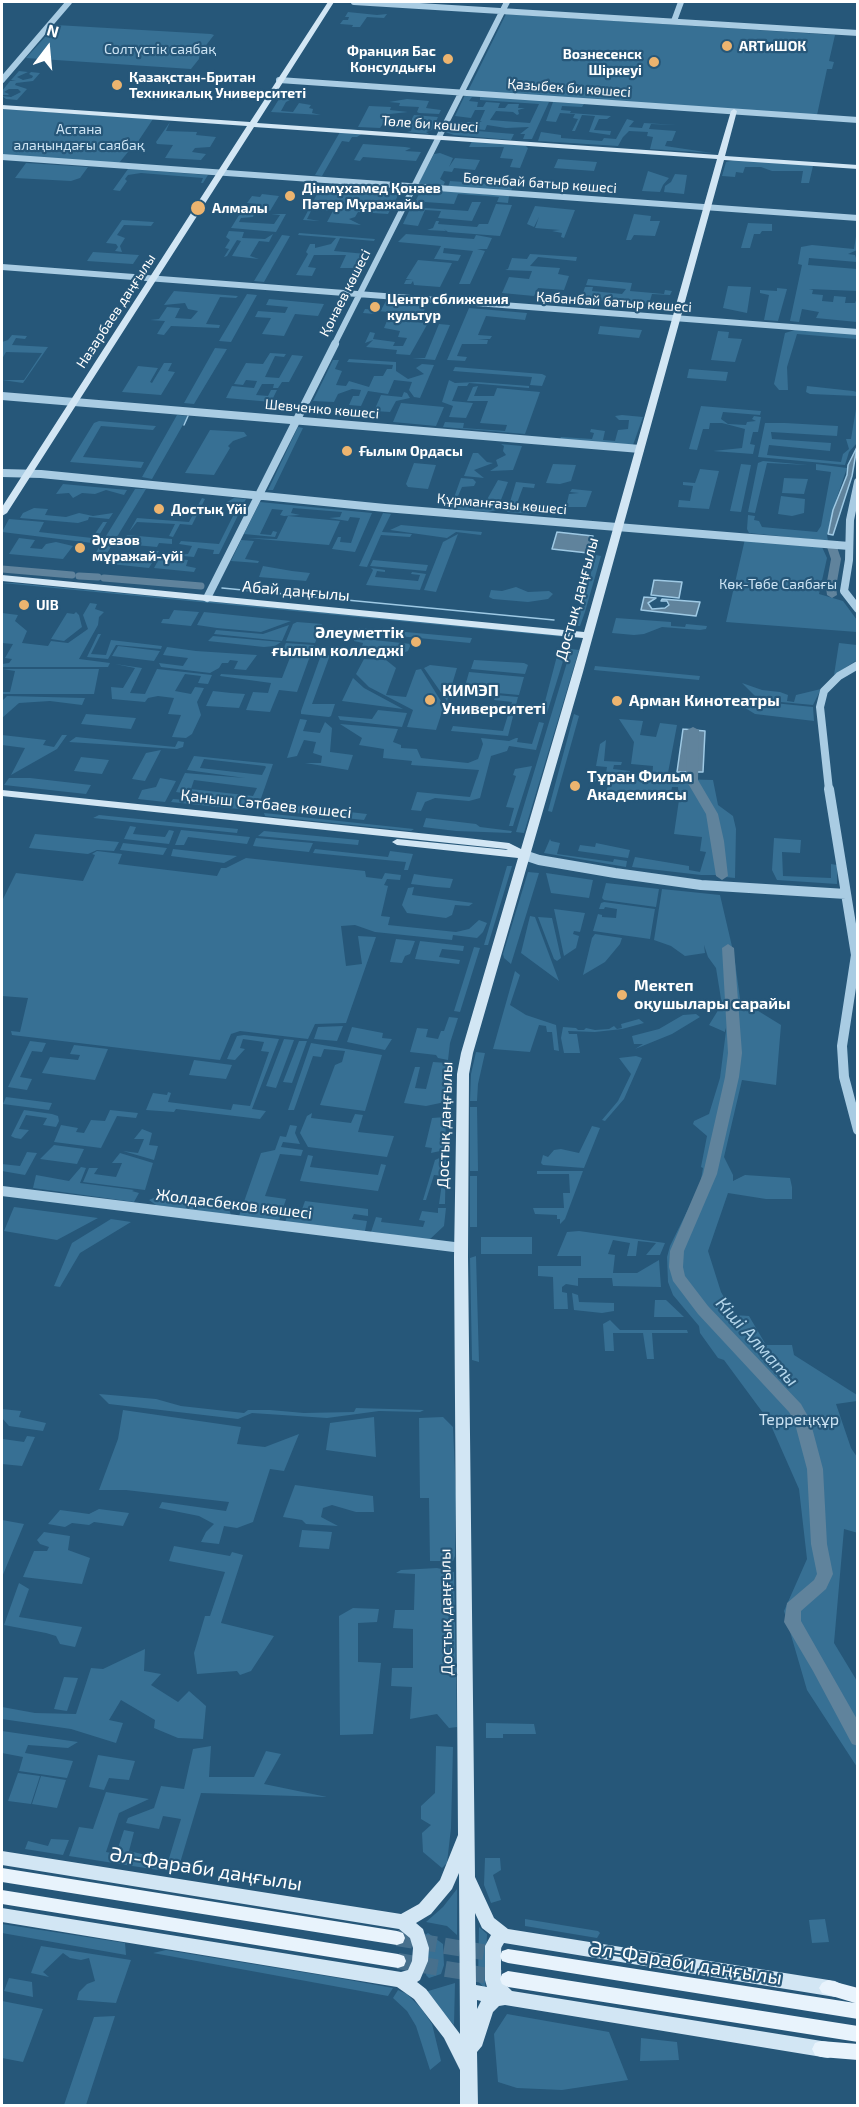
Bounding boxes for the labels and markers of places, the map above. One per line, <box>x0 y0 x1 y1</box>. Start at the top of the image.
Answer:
place label: ARTиШОК <box>739 38 806 54</box>
marker: ARTиШОК <box>720 39 734 53</box>
place label: Франция Бас Консулдығы <box>347 43 436 76</box>
place label: Вознесенск Шіркеуі <box>563 46 642 78</box>
marker: Франция Бас Консулдығы <box>441 52 455 66</box>
marker: Вознесенск Шіркеуі <box>647 55 661 69</box>
place label: Қазақстан-Британ Техникалық Университеті <box>129 69 306 102</box>
marker: Қазақстан-Британ Техникалық Университеті <box>110 78 124 92</box>
place label: Дінмұхамед Қонаев Пәтер Мұражайы <box>302 180 441 212</box>
marker: Дінмұхамед Қонаев Пәтер Мұражайы <box>283 189 297 203</box>
marker: Алмалы <box>189 199 207 217</box>
place label: Алмалы <box>212 200 268 216</box>
place label: Центр сближения культур <box>387 291 509 324</box>
marker: Центр сближения культур <box>368 300 382 314</box>
place label: Ғылым Ордасы <box>359 443 463 459</box>
marker: Ғылым Ордасы <box>340 444 354 458</box>
place label: Достық Үйі <box>171 501 247 517</box>
marker: Достық Үйі <box>152 502 166 516</box>
place label: Әуезов мұражай-үйі <box>92 532 183 564</box>
marker: Әуезов мұражай-үйі <box>73 541 87 555</box>
place label: UIB <box>36 597 59 613</box>
marker: UIB <box>17 598 31 612</box>
place label: Әлеуметтік ғылым колледжі <box>272 623 404 661</box>
marker: Әлеуметтік ғылым колледжі <box>409 635 423 649</box>
place label: КИМЭП Университеті <box>442 681 546 719</box>
place label: Арман Кинотеатры <box>629 691 780 711</box>
marker: КИМЭП Университеті <box>423 693 437 707</box>
marker: Арман Кинотеатры <box>610 694 624 708</box>
place label: Тұран Фильм Академиясы <box>587 767 693 805</box>
marker: Тұран Фильм Академиясы <box>568 779 582 793</box>
place label: Мектеп оқушылары сарайы <box>634 976 791 1014</box>
marker: Мектеп оқушылары сарайы <box>615 988 629 1002</box>

